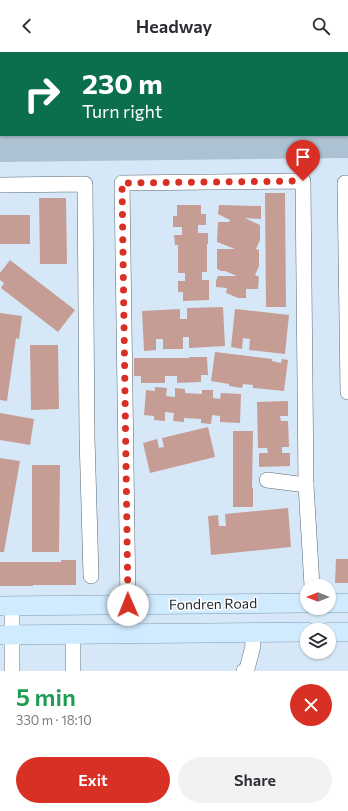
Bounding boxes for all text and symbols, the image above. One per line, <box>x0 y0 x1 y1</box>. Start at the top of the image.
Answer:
icon: back <box>16 15 38 37</box>
text: Headway <box>136 15 212 37</box>
icon: search <box>310 15 332 37</box>
text: 230 m <box>82 66 163 100</box>
icon: right <box>16 68 68 120</box>
text: Turn right <box>82 100 162 122</box>
pin <box>286 140 320 181</box>
icon: arrive <box>292 146 314 168</box>
north arrow <box>300 579 336 615</box>
map controls <box>300 579 336 659</box>
position arrow <box>107 584 149 626</box>
street label: Fondren Road <box>169 594 257 613</box>
button: layers <box>300 623 336 659</box>
text: 5 min <box>16 682 76 711</box>
button: close <box>290 684 332 726</box>
text: 330 m · 18:10 <box>16 712 92 728</box>
button: Exit <box>16 757 170 803</box>
button: Share <box>178 757 332 803</box>

